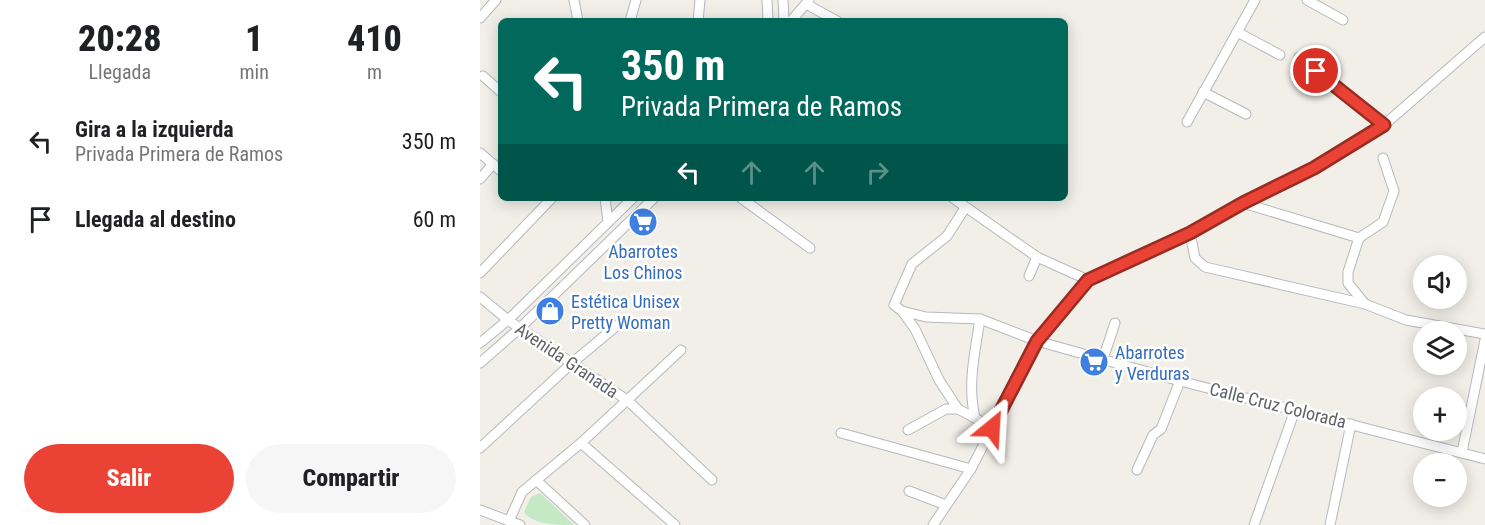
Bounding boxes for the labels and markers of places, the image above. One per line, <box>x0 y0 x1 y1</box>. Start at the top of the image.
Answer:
pin <box>1290 45 1341 96</box>
supermarket icon: Abarrotes Los Chinos <box>627 206 659 238</box>
place label: Abarrotes Los Chinos <box>604 241 682 283</box>
place label: Estética Unisex Pretty Woman <box>571 291 680 333</box>
shop icon: Estética Unisex Pretty Woman <box>534 295 566 327</box>
place label: Abarrotes y Verduras <box>1115 342 1190 384</box>
supermarket icon: Abarrotes y Verduras <box>1078 346 1110 378</box>

